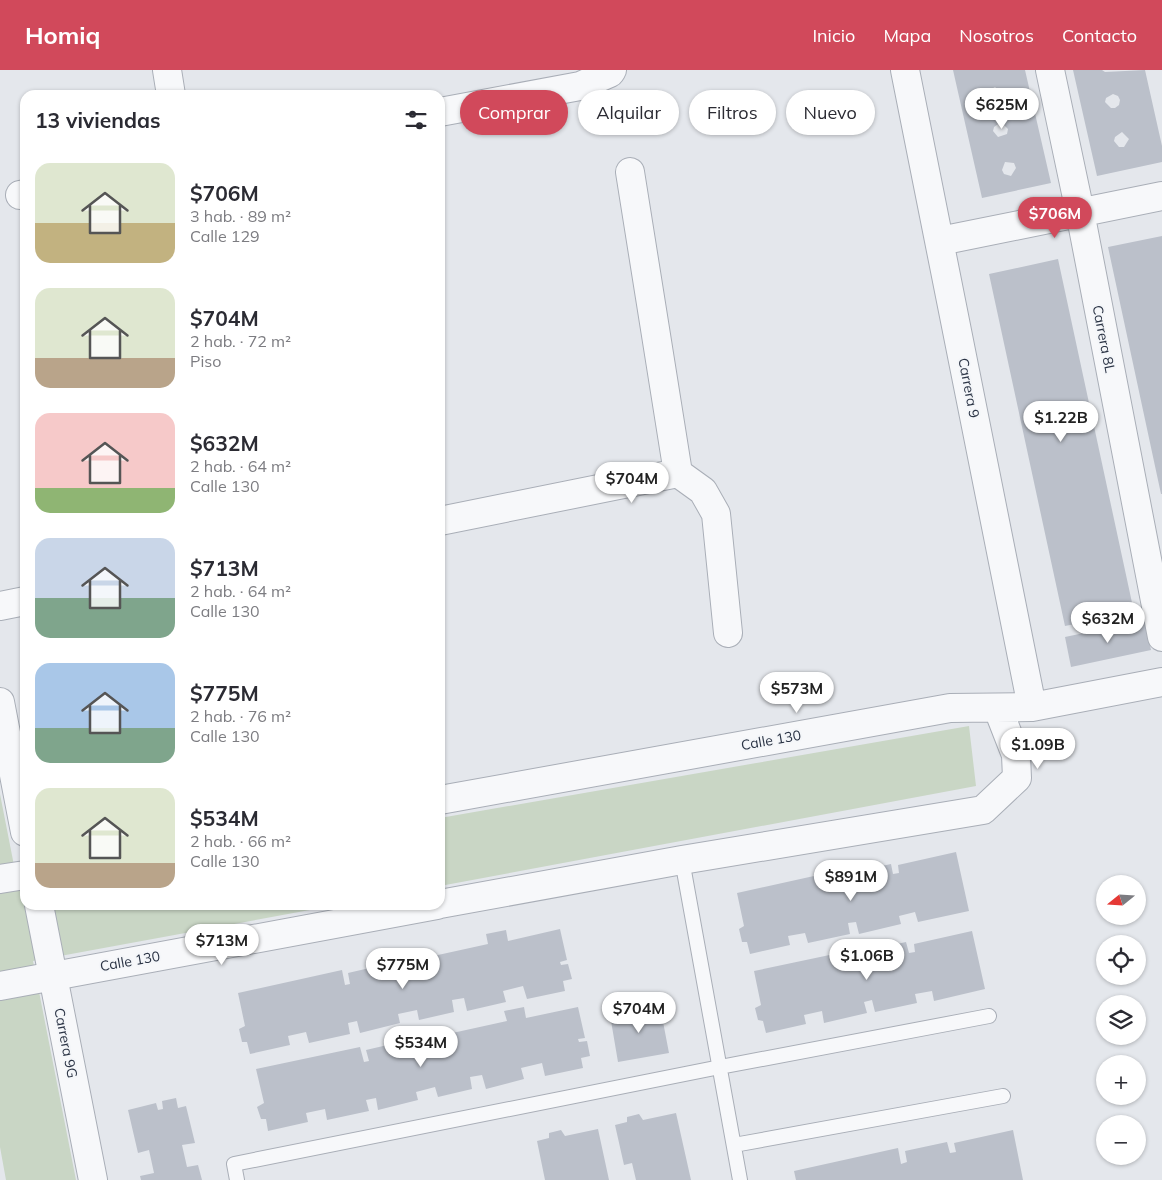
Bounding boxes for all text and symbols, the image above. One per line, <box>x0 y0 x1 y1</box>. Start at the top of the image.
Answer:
text: Homiq <box>25 20 101 50</box>
text: Inicio <box>812 24 855 47</box>
text: Mapa <box>883 24 931 47</box>
text: Nosotros <box>959 24 1034 47</box>
text: Contacto <box>1062 24 1137 47</box>
pin: $625M <box>967 88 1037 130</box>
chip: Comprar <box>460 90 568 135</box>
chip: Alquilar <box>578 90 679 135</box>
chip: Filtros <box>689 90 776 135</box>
chip: Nuevo <box>786 90 875 135</box>
text: $625M <box>976 94 1028 114</box>
icon: filters <box>402 106 430 134</box>
text: 13 viviendas <box>35 107 161 133</box>
text: $706M <box>190 180 259 206</box>
icon: home <box>75 183 135 243</box>
pin: $706M <box>1020 196 1090 239</box>
text: $706M <box>1029 203 1081 223</box>
text: 3 hab. · 89 m² <box>190 206 291 226</box>
text: Calle 129 <box>190 226 260 246</box>
street label: Carrera 8L <box>1089 304 1119 375</box>
text: $704M <box>190 305 259 331</box>
icon: home <box>75 308 135 368</box>
text: 2 hab. · 72 m² <box>190 331 291 351</box>
text: Piso <box>190 351 221 371</box>
street label: Carrera 9 <box>954 356 984 420</box>
pin: $1.22B <box>1020 400 1102 443</box>
text: $1.22B <box>1034 407 1088 427</box>
text: $632M <box>190 430 259 456</box>
icon: home <box>75 433 135 493</box>
text: 2 hab. · 64 m² <box>190 456 291 476</box>
pin: $704M <box>597 462 667 504</box>
text: $704M <box>606 468 658 488</box>
text: Calle 130 <box>190 476 260 496</box>
text: $713M <box>190 555 259 581</box>
icon: home <box>75 558 135 618</box>
text: 2 hab. · 64 m² <box>190 581 291 601</box>
text: Calle 130 <box>190 601 260 621</box>
pin: $632M <box>1073 602 1143 644</box>
text: $632M <box>1082 608 1134 628</box>
pin: $573M <box>762 672 832 714</box>
text: $573M <box>771 678 823 698</box>
text: $775M <box>190 680 259 706</box>
icon: home <box>75 683 135 743</box>
text: 2 hab. · 76 m² <box>190 706 291 726</box>
text: Calle 130 <box>190 726 260 746</box>
street label: Calle 130 <box>739 726 803 754</box>
pin: $1.09B <box>997 728 1079 770</box>
text: $1.09B <box>1011 734 1065 754</box>
text: $534M <box>190 805 259 831</box>
icon: home <box>75 808 135 868</box>
text: 2 hab. · 66 m² <box>190 831 291 851</box>
text: Calle 130 <box>190 851 260 871</box>
pin: $891M <box>816 860 886 902</box>
text: $891M <box>825 866 877 886</box>
north arrow <box>1096 875 1146 925</box>
map controls <box>1096 875 1146 1165</box>
pin: $713M <box>187 924 257 966</box>
text: $713M <box>196 930 248 950</box>
button: locate <box>1096 935 1146 985</box>
pin: $1.06B <box>826 938 908 981</box>
text: $1.06B <box>840 945 894 965</box>
street label: Calle 130 <box>98 947 162 975</box>
pin: $775M <box>368 948 438 990</box>
text: $775M <box>377 954 429 974</box>
pin: $704M <box>604 992 674 1034</box>
button: layers <box>1096 995 1146 1045</box>
text: $704M <box>613 998 665 1018</box>
street label: Carrera 9G <box>50 1006 82 1080</box>
pin: $534M <box>386 1026 456 1068</box>
text: $534M <box>395 1032 447 1052</box>
button: + <box>1096 1055 1146 1105</box>
button: − <box>1096 1115 1146 1165</box>

